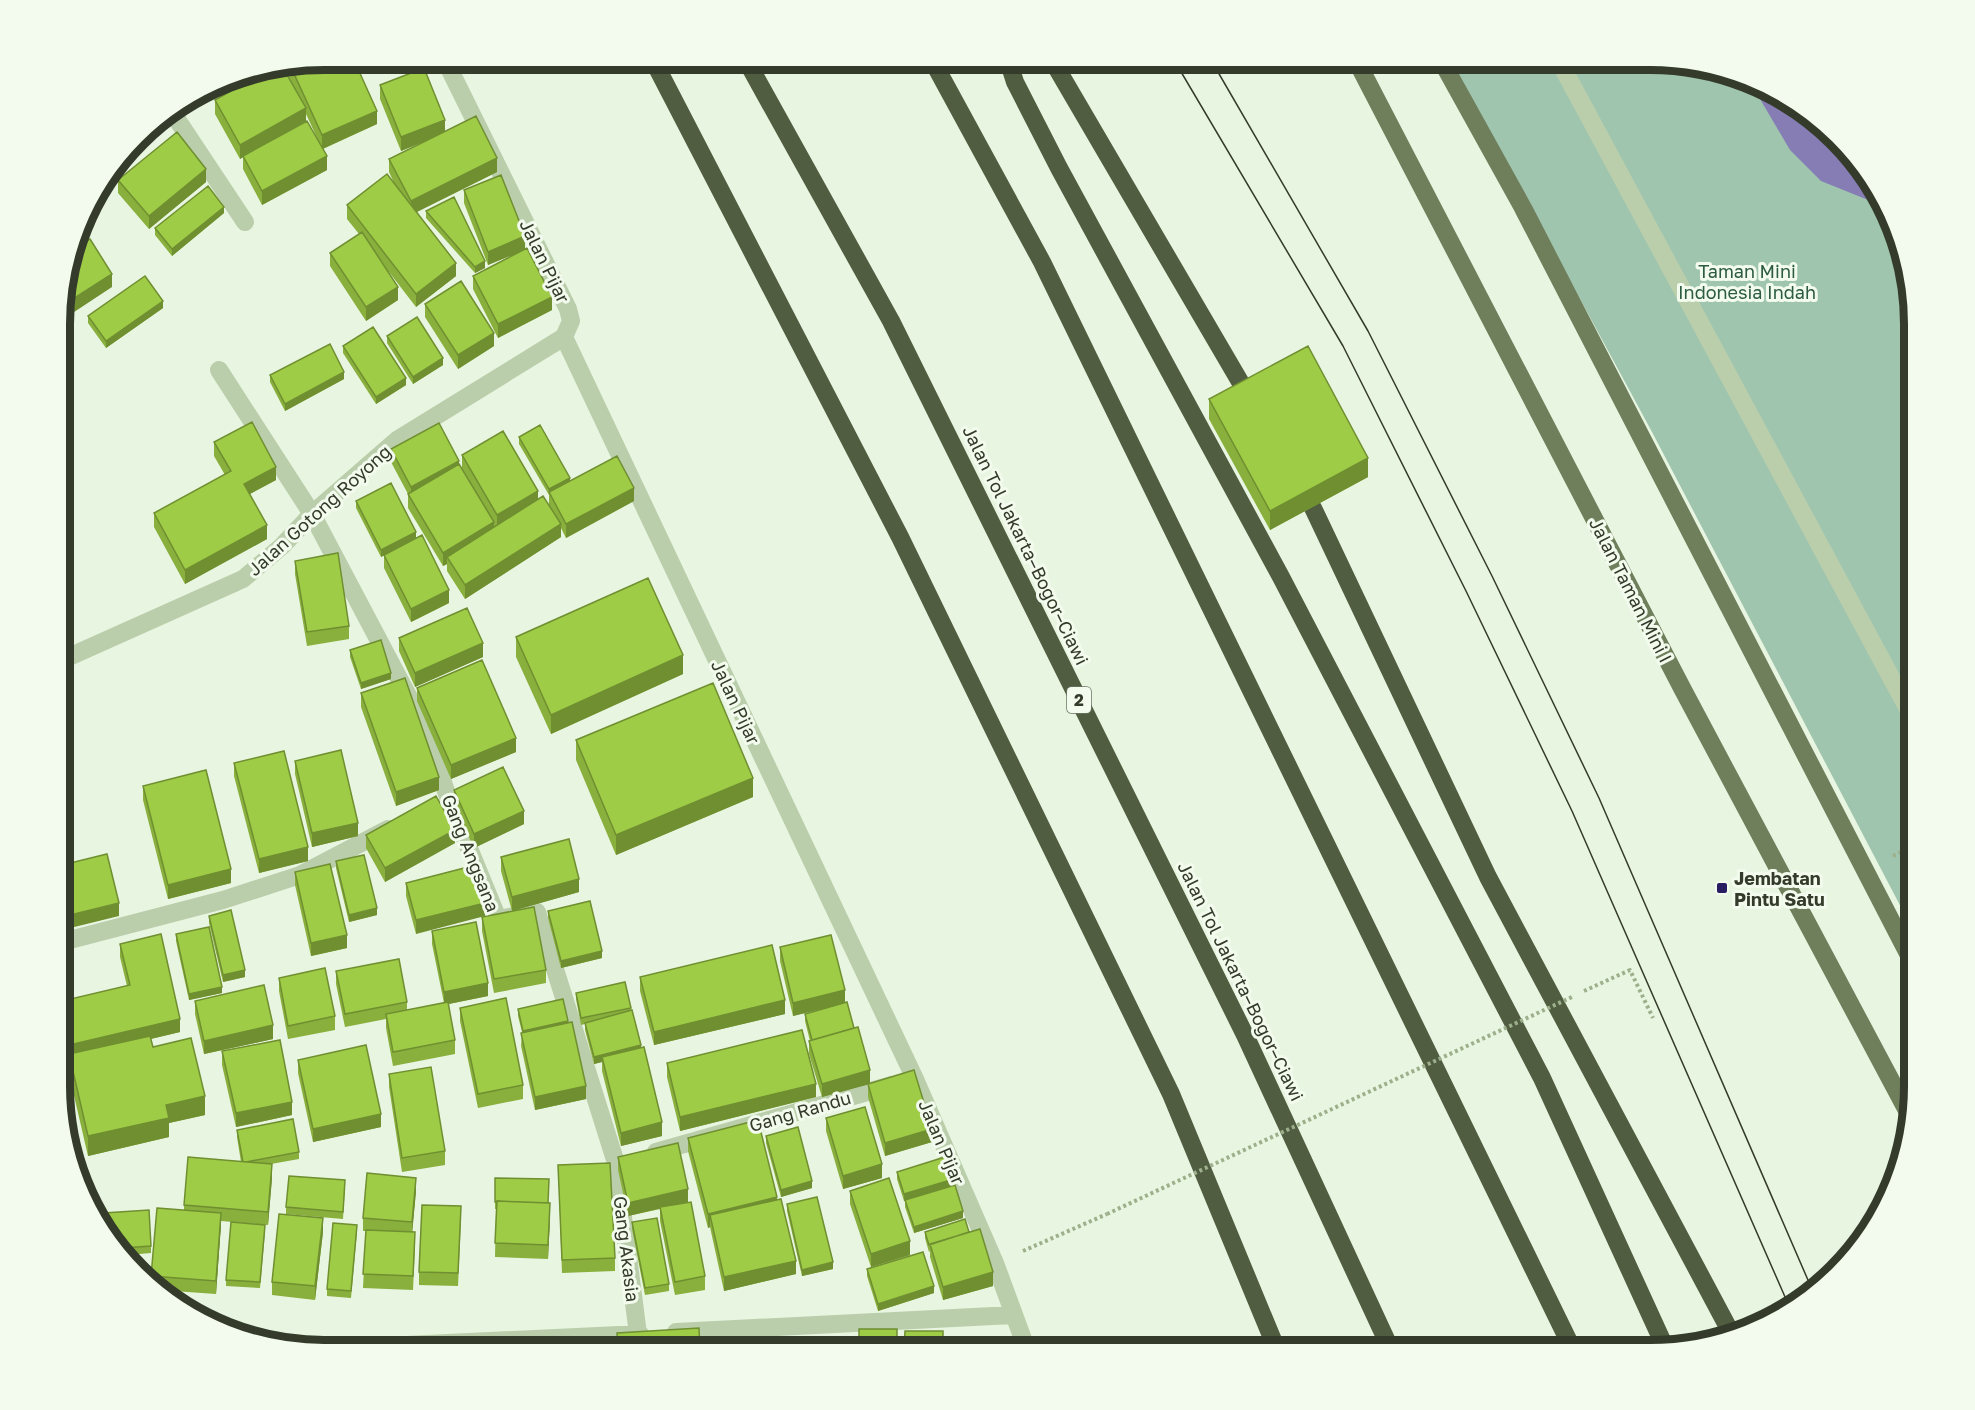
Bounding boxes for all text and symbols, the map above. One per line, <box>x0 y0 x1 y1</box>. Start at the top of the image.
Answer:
street label: Jalan Pijar <box>515 216 575 306</box>
park label: Taman Mini Indonesia Indah <box>1678 260 1816 303</box>
street label: Jalan Tol Jakarta–Bogor–Ciawi <box>958 422 1094 668</box>
street label: Jalan Gotong Royong <box>243 440 395 580</box>
street label: Jalan Taman Mini I <box>1585 514 1677 666</box>
street label: Jalan Pijar <box>707 656 765 748</box>
road number: 2 <box>1067 687 1091 713</box>
street label: Gang Angsana <box>437 791 505 915</box>
street label: Jalan Tol Jakarta–Bogor–Ciawi <box>1173 858 1309 1104</box>
place label: Jembatan Pintu Satu <box>1734 867 1825 910</box>
marker: Jembatan Pintu Satu <box>1715 881 1729 895</box>
street label: Gang Randu <box>747 1086 853 1136</box>
street label: Jalan Pijar <box>914 1096 970 1188</box>
street label: Gang Akasia <box>610 1195 644 1303</box>

